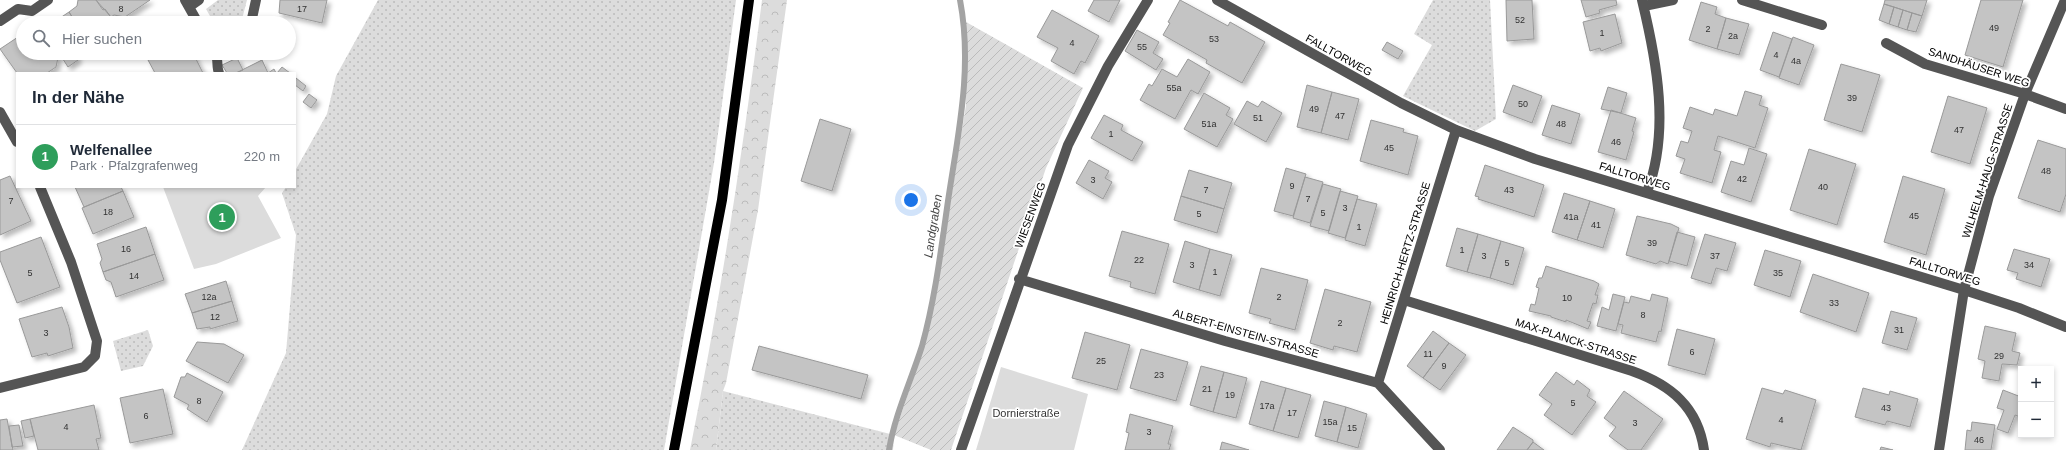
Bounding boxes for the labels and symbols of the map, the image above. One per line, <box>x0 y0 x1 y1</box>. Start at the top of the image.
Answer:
house number: 8 <box>118 4 124 14</box>
house number: 17 <box>297 4 307 14</box>
house number: 52 <box>1515 15 1525 25</box>
house number: 49 <box>1989 23 1999 33</box>
house number: 2 <box>1705 24 1711 34</box>
house number: 1 <box>1599 28 1605 38</box>
house number: 2a <box>1728 31 1738 41</box>
street label: FALLTORWEG <box>1304 32 1374 78</box>
house number: 53 <box>1209 34 1219 44</box>
house number: 4 <box>1069 38 1075 48</box>
house number: 55 <box>1137 42 1147 52</box>
street label: SANDHÄUSER WEG <box>1927 45 2031 89</box>
house number: 4 <box>1773 50 1779 60</box>
house number: 4a <box>1791 56 1801 66</box>
house number: 55a <box>1166 83 1182 93</box>
house number: 39 <box>1847 93 1857 103</box>
house number: 50 <box>1518 99 1528 109</box>
street label: WILHELM-HAUG-STRASSE <box>1960 102 2014 240</box>
house number: 49 <box>1309 104 1319 114</box>
house number: 47 <box>1335 111 1345 121</box>
house number: 51 <box>1253 113 1263 123</box>
house number: 51a <box>1201 119 1217 129</box>
house number: 48 <box>1556 119 1566 129</box>
house number: 47 <box>1954 125 1964 135</box>
house number: 1 <box>1108 129 1114 139</box>
house number: 46 <box>1611 137 1621 147</box>
house number: 45 <box>1384 143 1394 153</box>
street label: FALLTORWEG <box>1598 159 1672 193</box>
house number: 48 <box>2041 166 2051 176</box>
house number: 42 <box>1737 174 1747 184</box>
house number: 3 <box>1090 175 1096 185</box>
street label: WIESENWEG <box>1012 180 1048 250</box>
street label: HEINRICH-HERTZ-STRASSE <box>1378 180 1432 326</box>
house number: 9 <box>1289 181 1295 191</box>
house number: 40 <box>1818 182 1828 192</box>
house number: 7 <box>1203 185 1209 195</box>
house number: 43 <box>1504 185 1514 195</box>
your location <box>901 190 921 210</box>
water label: Landgraben <box>921 193 945 259</box>
house number: 7 <box>1305 194 1311 204</box>
house number: 7 <box>8 196 14 206</box>
pin: 1 <box>209 202 235 232</box>
house number: 3 <box>1342 203 1348 213</box>
house number: 18 <box>103 207 113 217</box>
house number: 5 <box>1320 208 1326 218</box>
house number: 5 <box>1196 209 1202 219</box>
house number: 45 <box>1909 211 1919 221</box>
house number: 41a <box>1563 212 1579 222</box>
house number: 41 <box>1591 220 1601 230</box>
house number: 1 <box>1356 222 1362 232</box>
house number: 39 <box>1647 238 1657 248</box>
house number: 16 <box>121 244 131 254</box>
house number: 1 <box>1459 245 1465 255</box>
house number: 3 <box>1481 251 1487 261</box>
house number: 37 <box>1710 251 1720 261</box>
street label: FALLTORWEG <box>1908 254 1982 288</box>
house number: 22 <box>1134 255 1144 265</box>
house number: 5 <box>1504 258 1510 268</box>
house number: 3 <box>1189 260 1195 270</box>
house number: 34 <box>2024 260 2034 270</box>
house number: 1 <box>1212 267 1218 277</box>
house number: 5 <box>27 268 33 278</box>
house number: 35 <box>1773 268 1783 278</box>
house number: 14 <box>129 271 139 281</box>
house number: 12a <box>201 292 217 302</box>
house number: 2 <box>1276 292 1282 302</box>
house number: 10 <box>1562 293 1572 303</box>
house number: 33 <box>1829 298 1839 308</box>
street label: ALBERT-EINSTEIN-STRASSE <box>1172 306 1320 360</box>
house number: 8 <box>1640 310 1646 320</box>
house number: 12 <box>210 312 220 322</box>
street label: MAX-PLANCK-STRASSE <box>1514 316 1638 366</box>
house number: 2 <box>1337 318 1343 328</box>
house number: 31 <box>1894 325 1904 335</box>
house number: 3 <box>43 328 49 338</box>
house number: 6 <box>1689 347 1695 357</box>
house number: 11 <box>1423 349 1433 359</box>
house number: 29 <box>1994 351 2004 361</box>
house number: 25 <box>1096 356 1106 366</box>
house number: 9 <box>1441 361 1447 371</box>
house number: 23 <box>1154 370 1164 380</box>
house number: 21 <box>1202 384 1212 394</box>
house number: 19 <box>1225 390 1235 400</box>
house number: 8 <box>196 396 202 406</box>
house number: 5 <box>1570 398 1576 408</box>
house number: 17a <box>1259 401 1275 411</box>
house number: 43 <box>1881 403 1891 413</box>
park label: Dornierstraße <box>992 407 1060 419</box>
house number: 17 <box>1287 408 1297 418</box>
house number: 6 <box>143 411 149 421</box>
house number: 4 <box>1778 415 1784 425</box>
house number: 15a <box>1322 417 1338 427</box>
house number: 3 <box>1632 418 1638 428</box>
house number: 4 <box>63 422 69 432</box>
house number: 15 <box>1347 423 1357 433</box>
house number: 3 <box>1146 427 1152 437</box>
house number: 46 <box>1974 435 1984 445</box>

